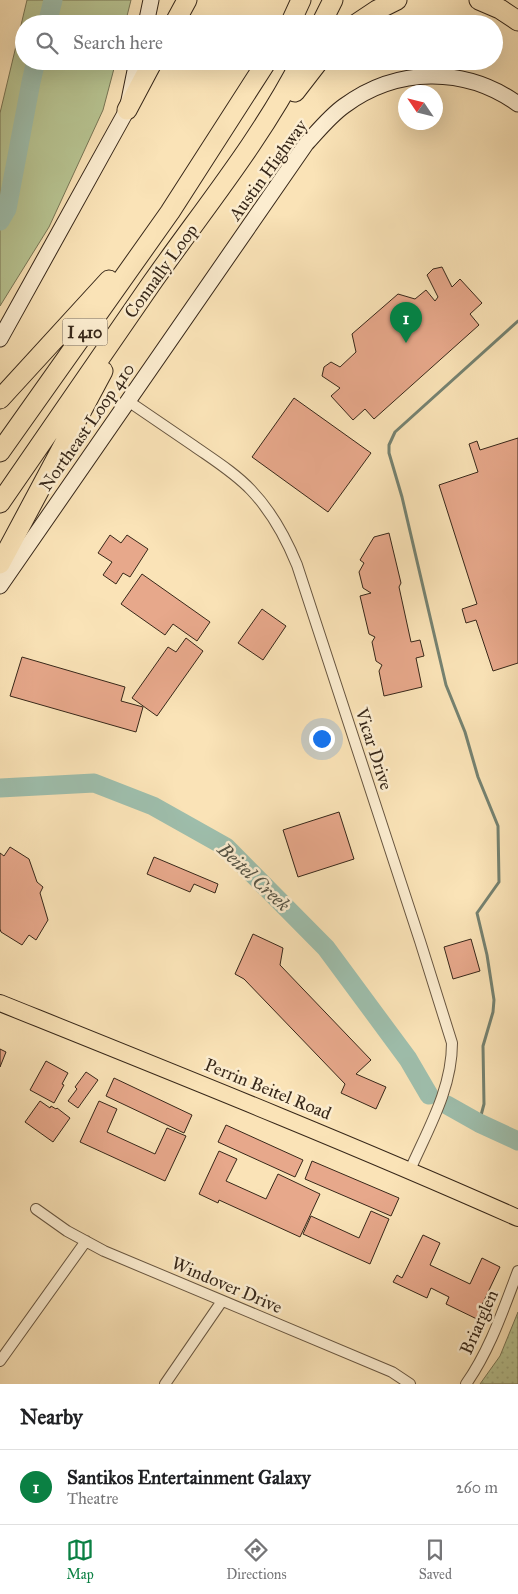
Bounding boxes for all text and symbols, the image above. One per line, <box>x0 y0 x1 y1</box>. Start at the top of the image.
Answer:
search box <box>15 15 503 70</box>
icon: search <box>33 29 61 57</box>
text: Search here <box>73 31 163 54</box>
north arrow <box>398 85 443 130</box>
street label: Austin Highway <box>223 115 313 226</box>
street label: Connally Loop <box>119 220 203 322</box>
pin: 1 <box>390 302 422 343</box>
road number: I 410 <box>62 318 108 346</box>
street label: Northeast Loop 410 <box>35 359 139 495</box>
street label: Vicar Drive <box>350 704 398 793</box>
your location <box>309 726 335 752</box>
water label: Beitel Creek <box>212 837 295 917</box>
street label: Perrin Beitel Road <box>201 1054 335 1124</box>
street label: Windover Drive <box>168 1252 286 1318</box>
street label: Briarglen <box>455 1286 504 1358</box>
text: Nearby <box>20 1404 83 1430</box>
text: Santikos Entertainment Galaxy <box>67 1466 311 1489</box>
text: 1 <box>33 1478 39 1497</box>
text: 260 m <box>456 1478 498 1497</box>
text: Theatre <box>67 1489 118 1508</box>
tab: Map <box>66 1536 94 1583</box>
tab: Directions <box>226 1536 287 1583</box>
tab: Saved <box>419 1536 452 1583</box>

